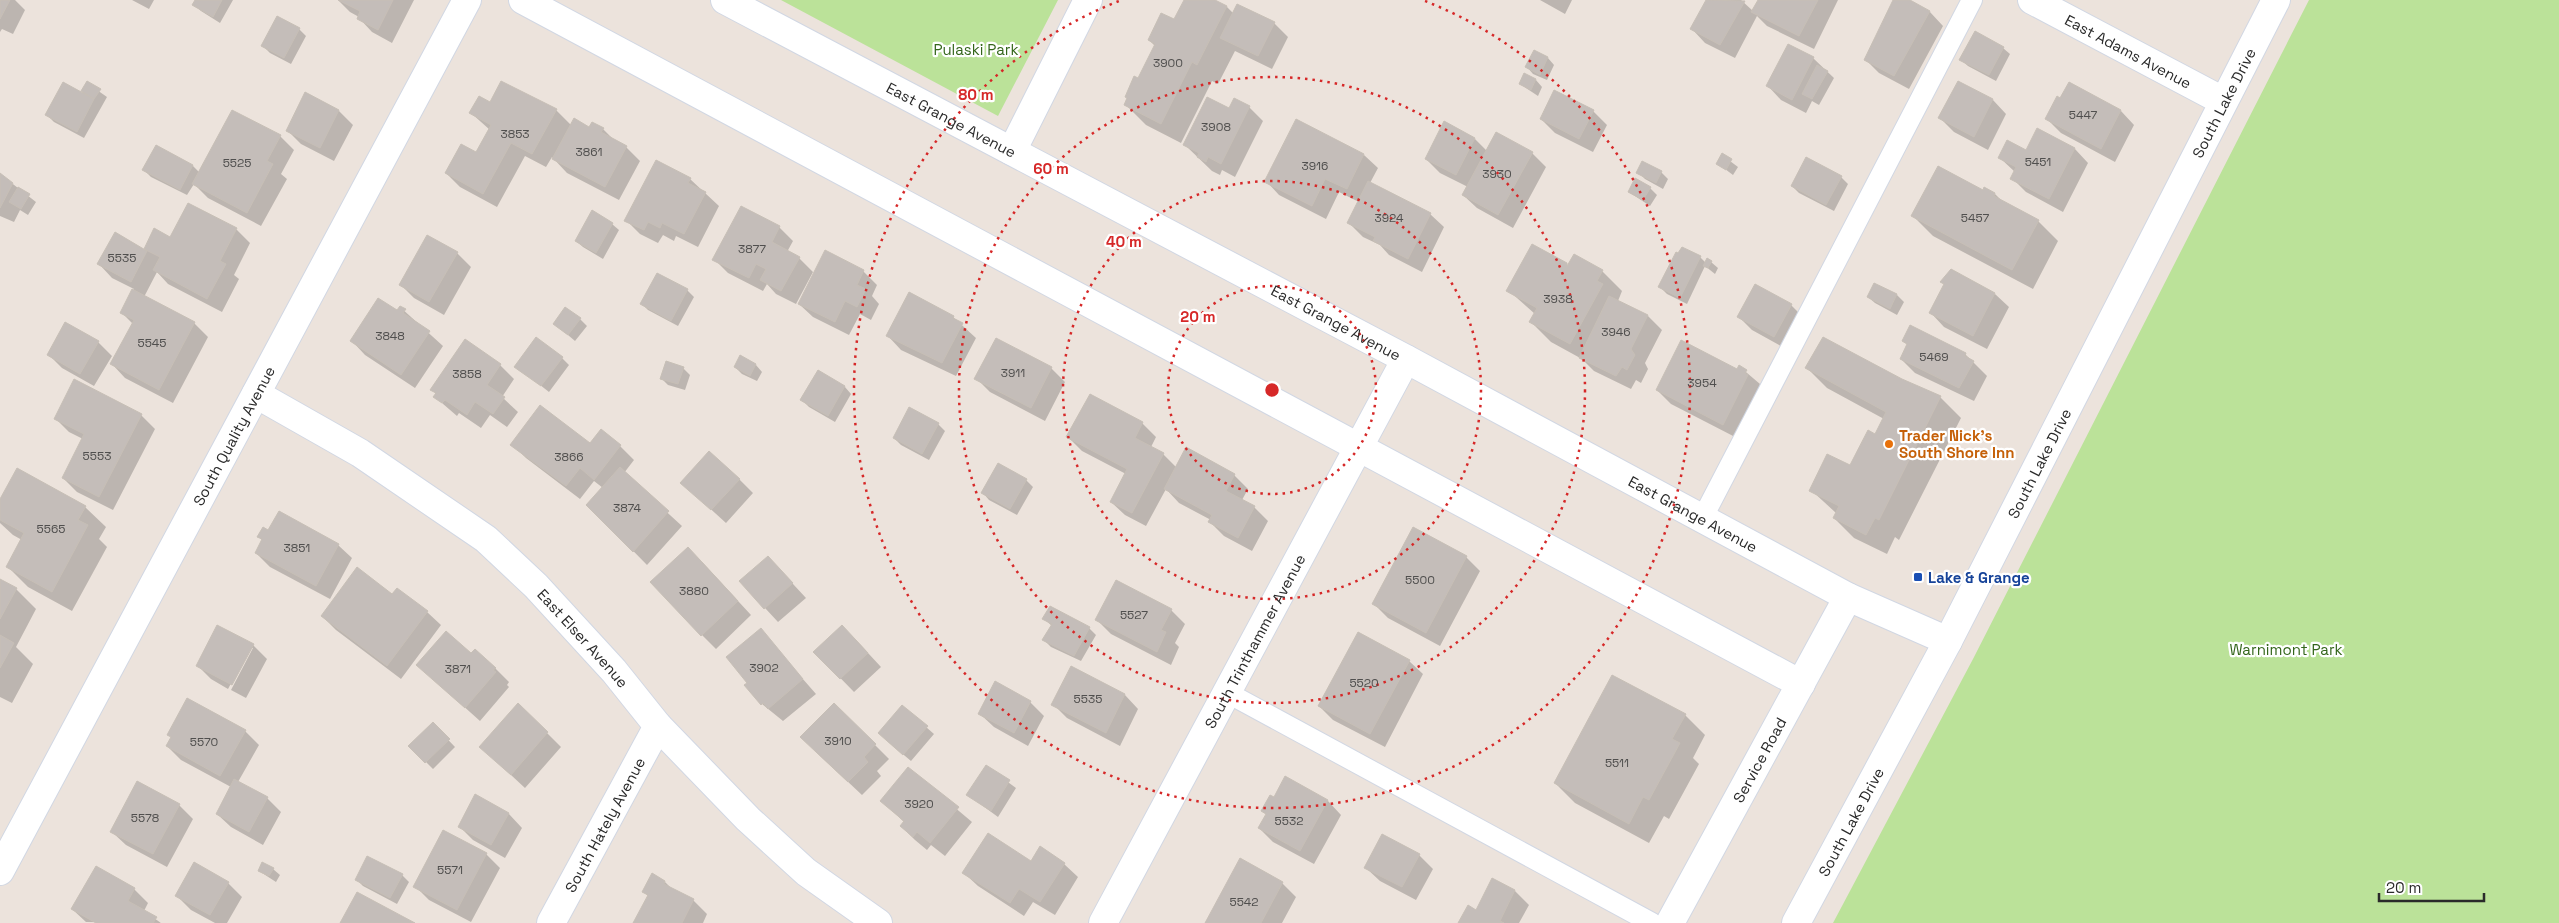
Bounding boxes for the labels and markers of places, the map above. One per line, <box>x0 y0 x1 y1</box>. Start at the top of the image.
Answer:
centre of rings <box>1263 381 1281 399</box>
place label: Trader Nick's South Shore Inn <box>1899 426 2015 462</box>
marker: Trader Nick's South Shore Inn <box>1883 438 1895 450</box>
place label: Lake & Grange <box>1928 568 2030 587</box>
marker: Lake & Grange <box>1912 571 1924 583</box>

